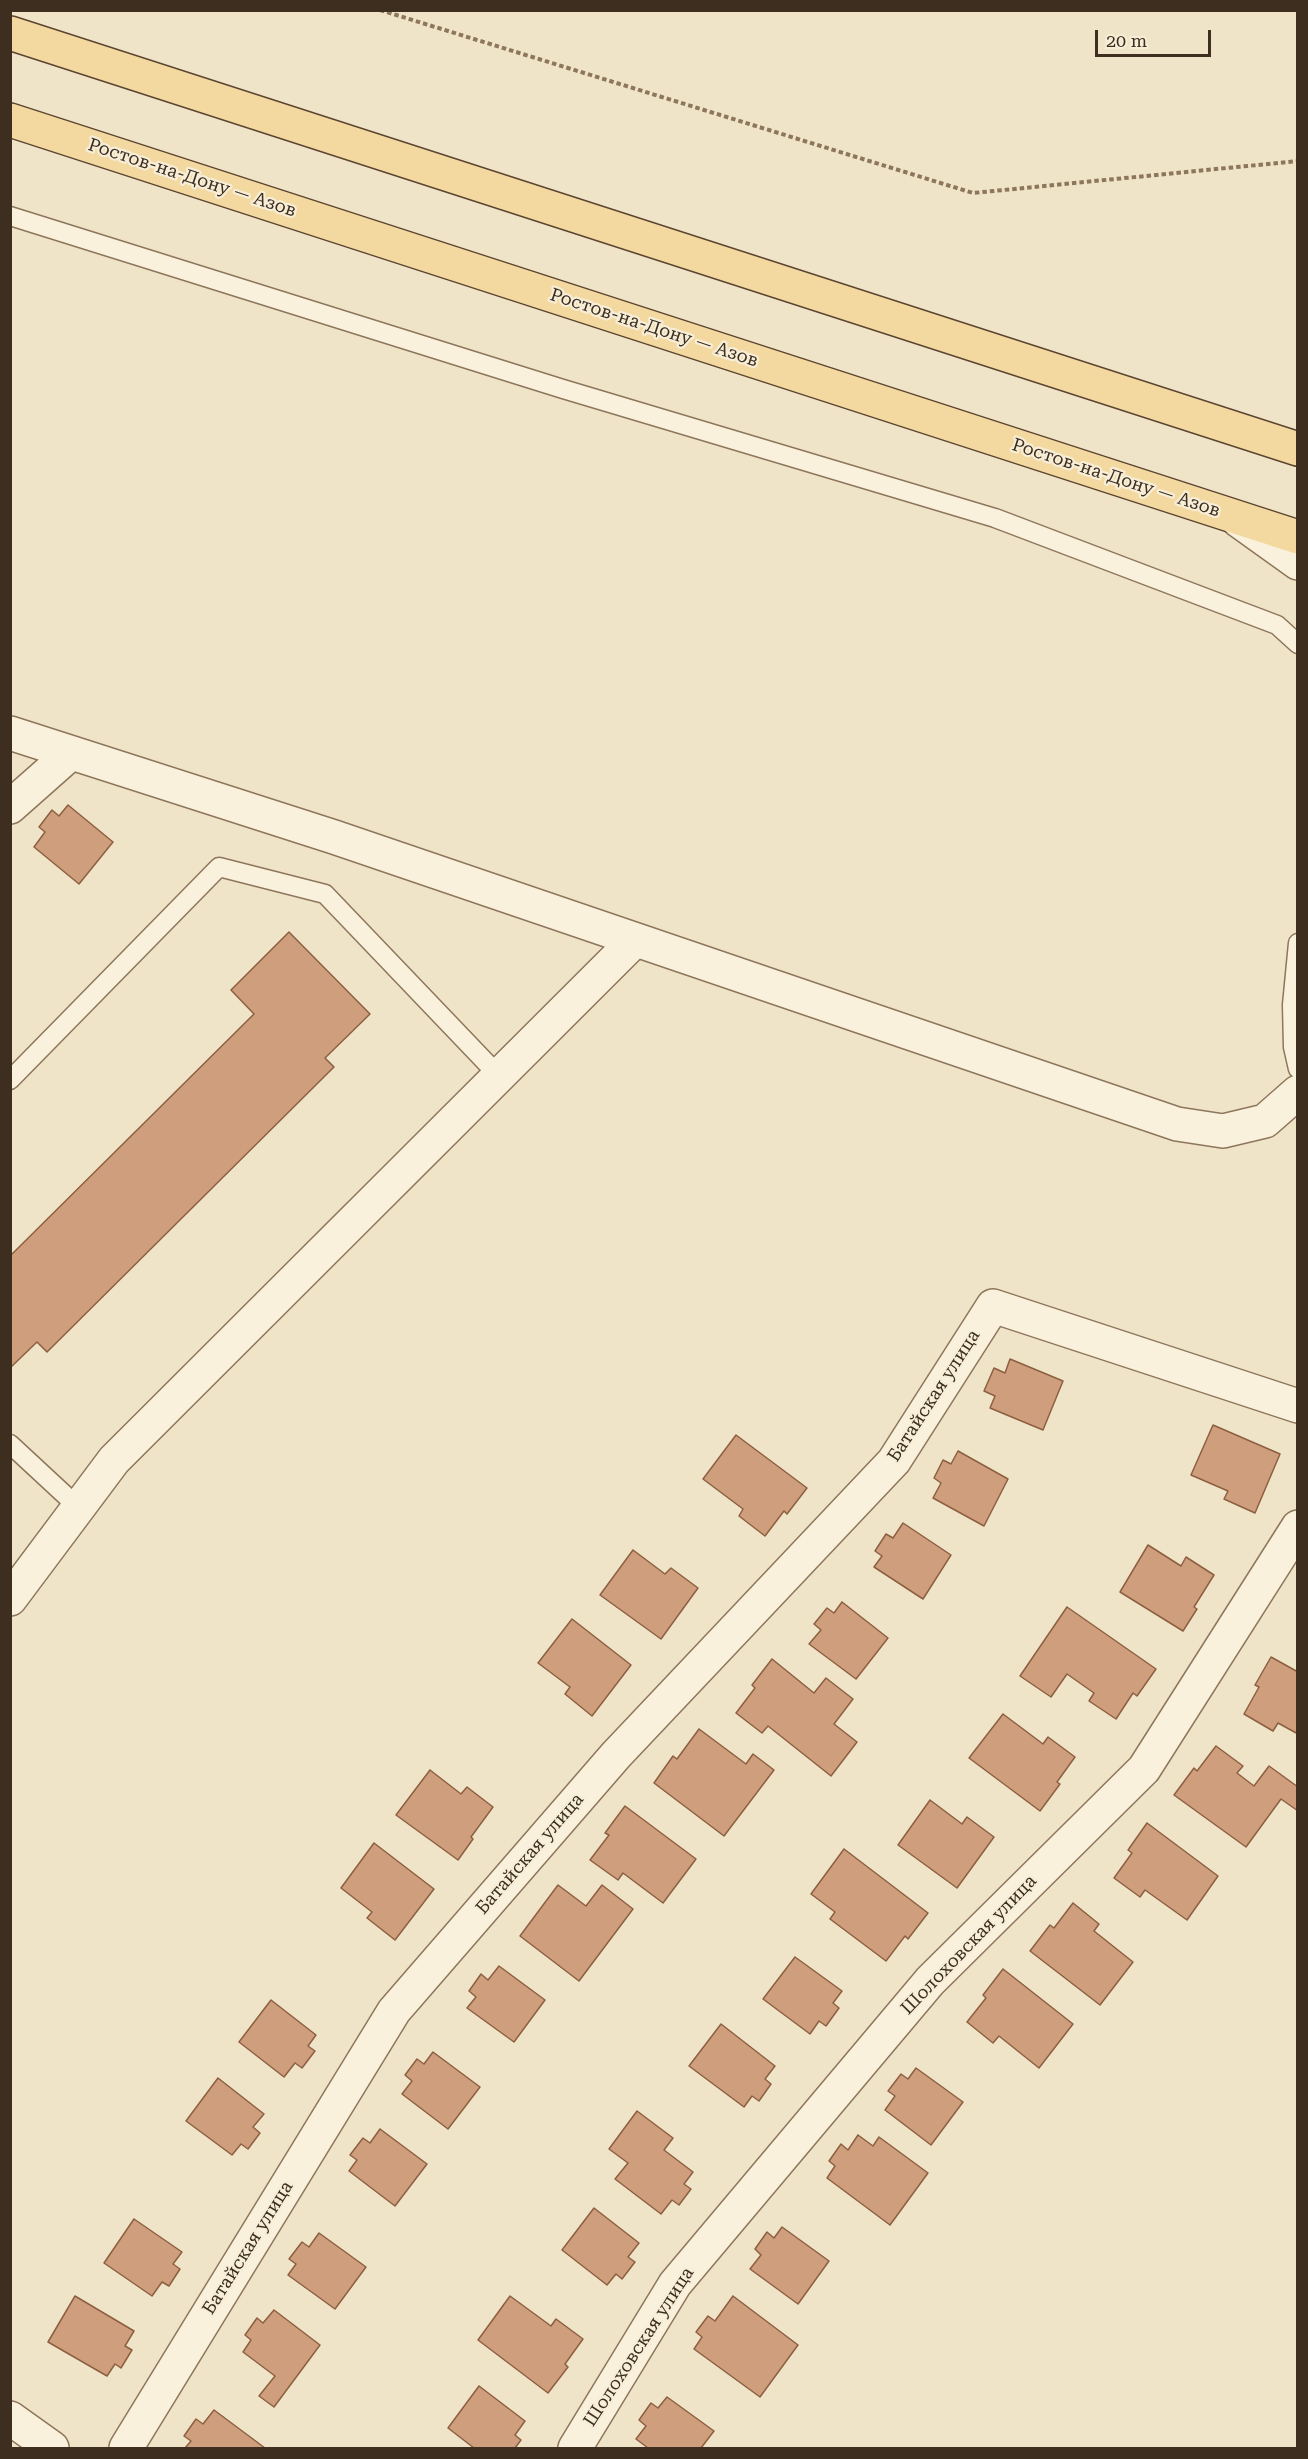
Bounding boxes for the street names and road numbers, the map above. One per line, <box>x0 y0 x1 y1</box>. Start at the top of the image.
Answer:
street label: Ростов-на-Дону — Азов <box>85 134 299 222</box>
street label: Ростов-на-Дону — Азов <box>547 284 761 372</box>
street label: Ростов-на-Дону — Азов <box>1009 434 1223 522</box>
street label: Батайская улица <box>883 1326 985 1466</box>
street label: Батайская улица <box>472 1789 588 1919</box>
street label: Шолоховская улица <box>897 1871 1041 2019</box>
street label: Батайская улица <box>198 2177 298 2319</box>
street label: Шолоховская улица <box>579 2263 699 2431</box>

